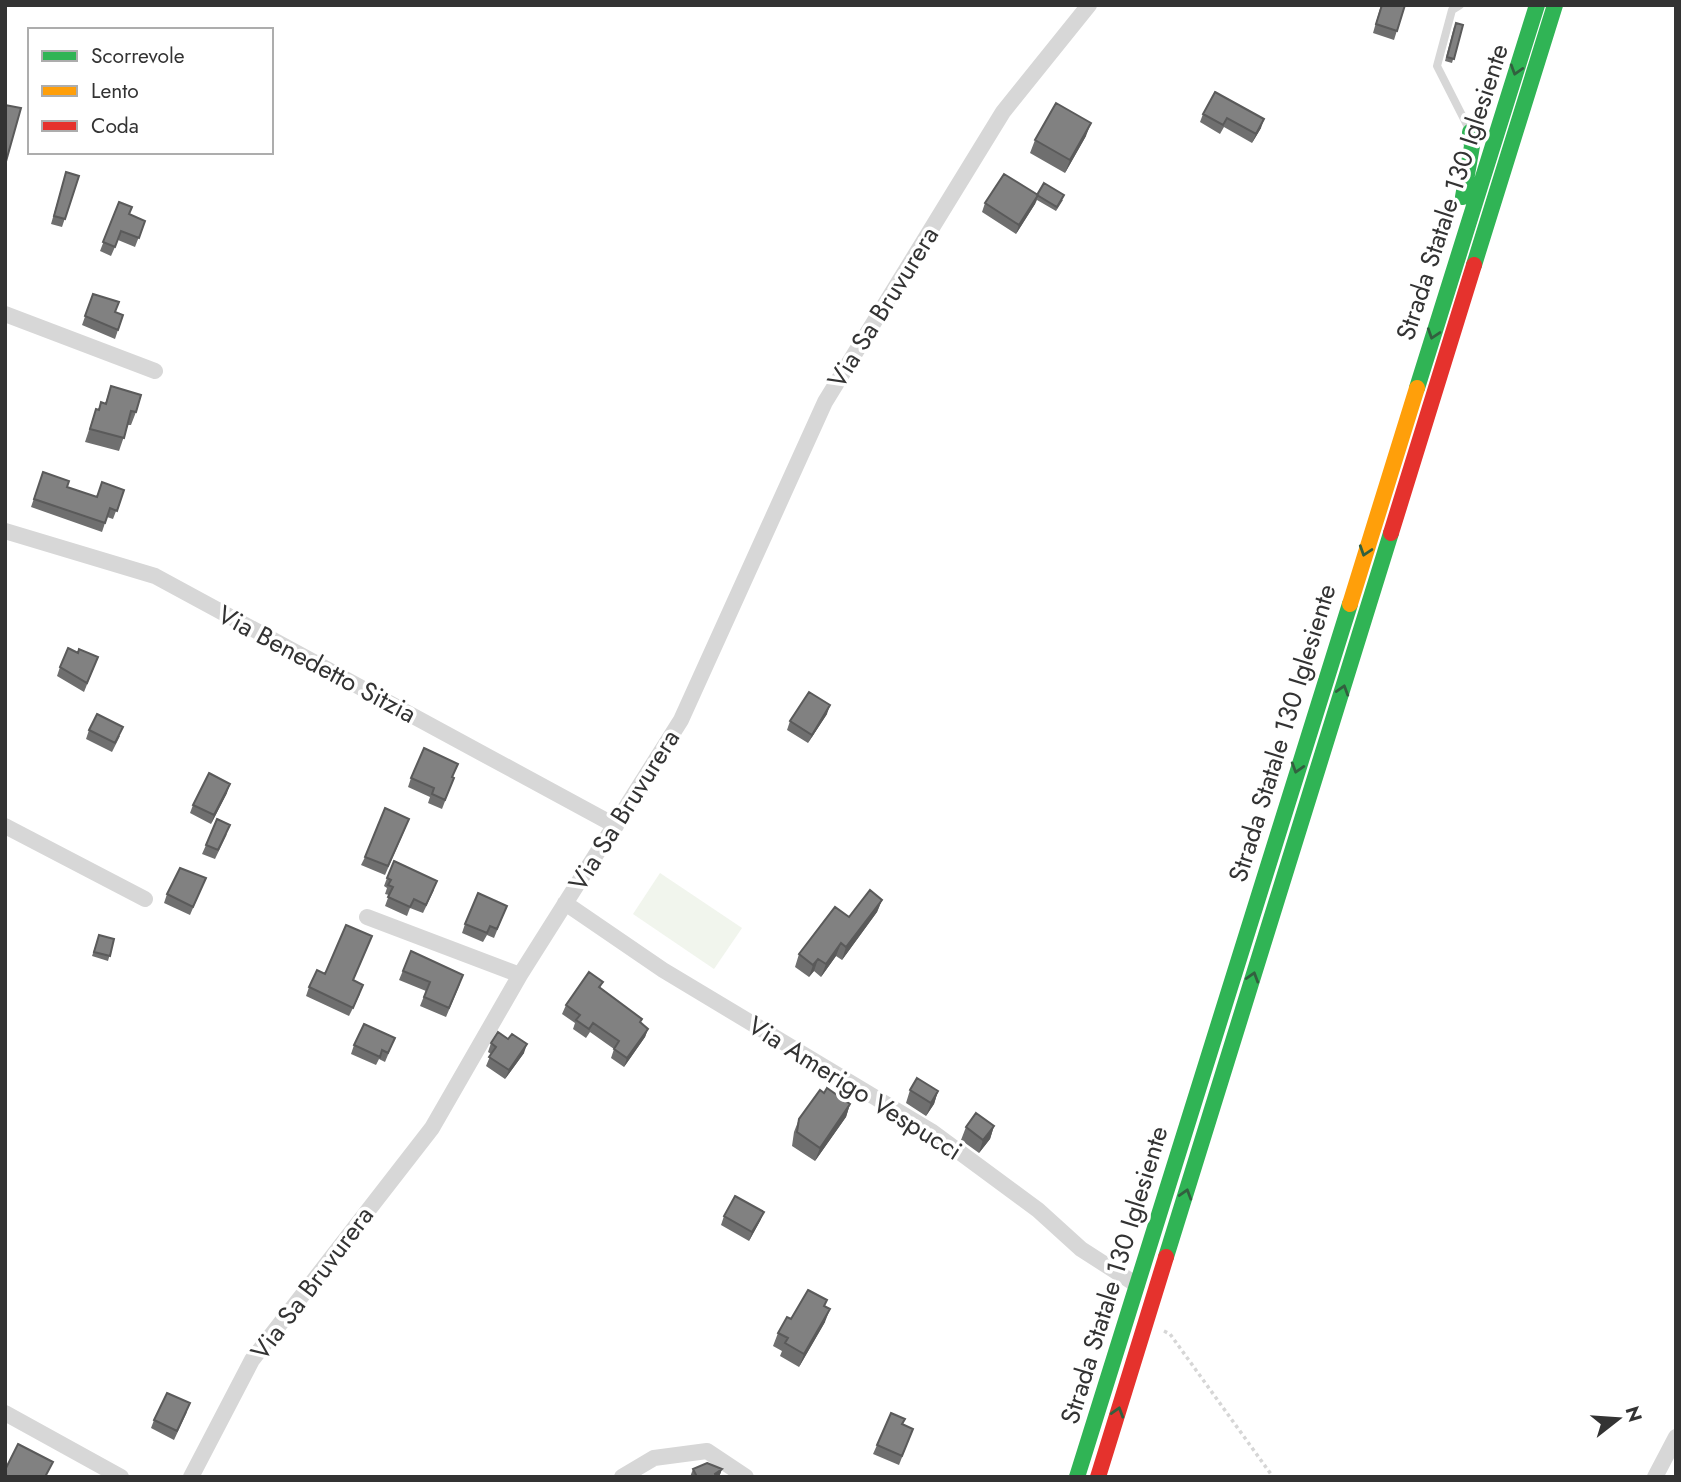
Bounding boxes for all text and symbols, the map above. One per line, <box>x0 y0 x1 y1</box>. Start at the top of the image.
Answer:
legend <box>28 28 273 154</box>
street label: Strada Statale 130 Iglesiente <box>1386 39 1518 345</box>
text: Scorrevole <box>91 41 185 71</box>
one-way arrow <box>1510 64 1525 76</box>
text: Lento <box>91 76 139 106</box>
text: Coda <box>91 111 139 141</box>
street label: Via Sa Bruvurera <box>818 219 948 395</box>
one-way arrow <box>1427 328 1442 340</box>
one-way arrow <box>1358 545 1373 557</box>
street label: Strada Statale 130 Iglesiente <box>1219 579 1345 887</box>
street label: Via Benedetto Sitzia <box>211 596 423 732</box>
one-way arrow <box>1334 684 1349 696</box>
street label: Via Sa Bruvurera <box>559 722 689 898</box>
one-way arrow <box>1291 761 1305 774</box>
one-way arrow <box>1245 971 1260 983</box>
street label: Via Amerigo Vespucci <box>740 1007 970 1169</box>
street label: Strada Statale 130 Iglesiente <box>1051 1121 1177 1429</box>
one-way arrow <box>1178 1189 1192 1201</box>
street label: Via Sa Bruvurera <box>241 1198 383 1368</box>
north arrow <box>1583 1384 1653 1454</box>
text: N <box>1619 1403 1649 1425</box>
one-way arrow <box>1110 1406 1125 1418</box>

